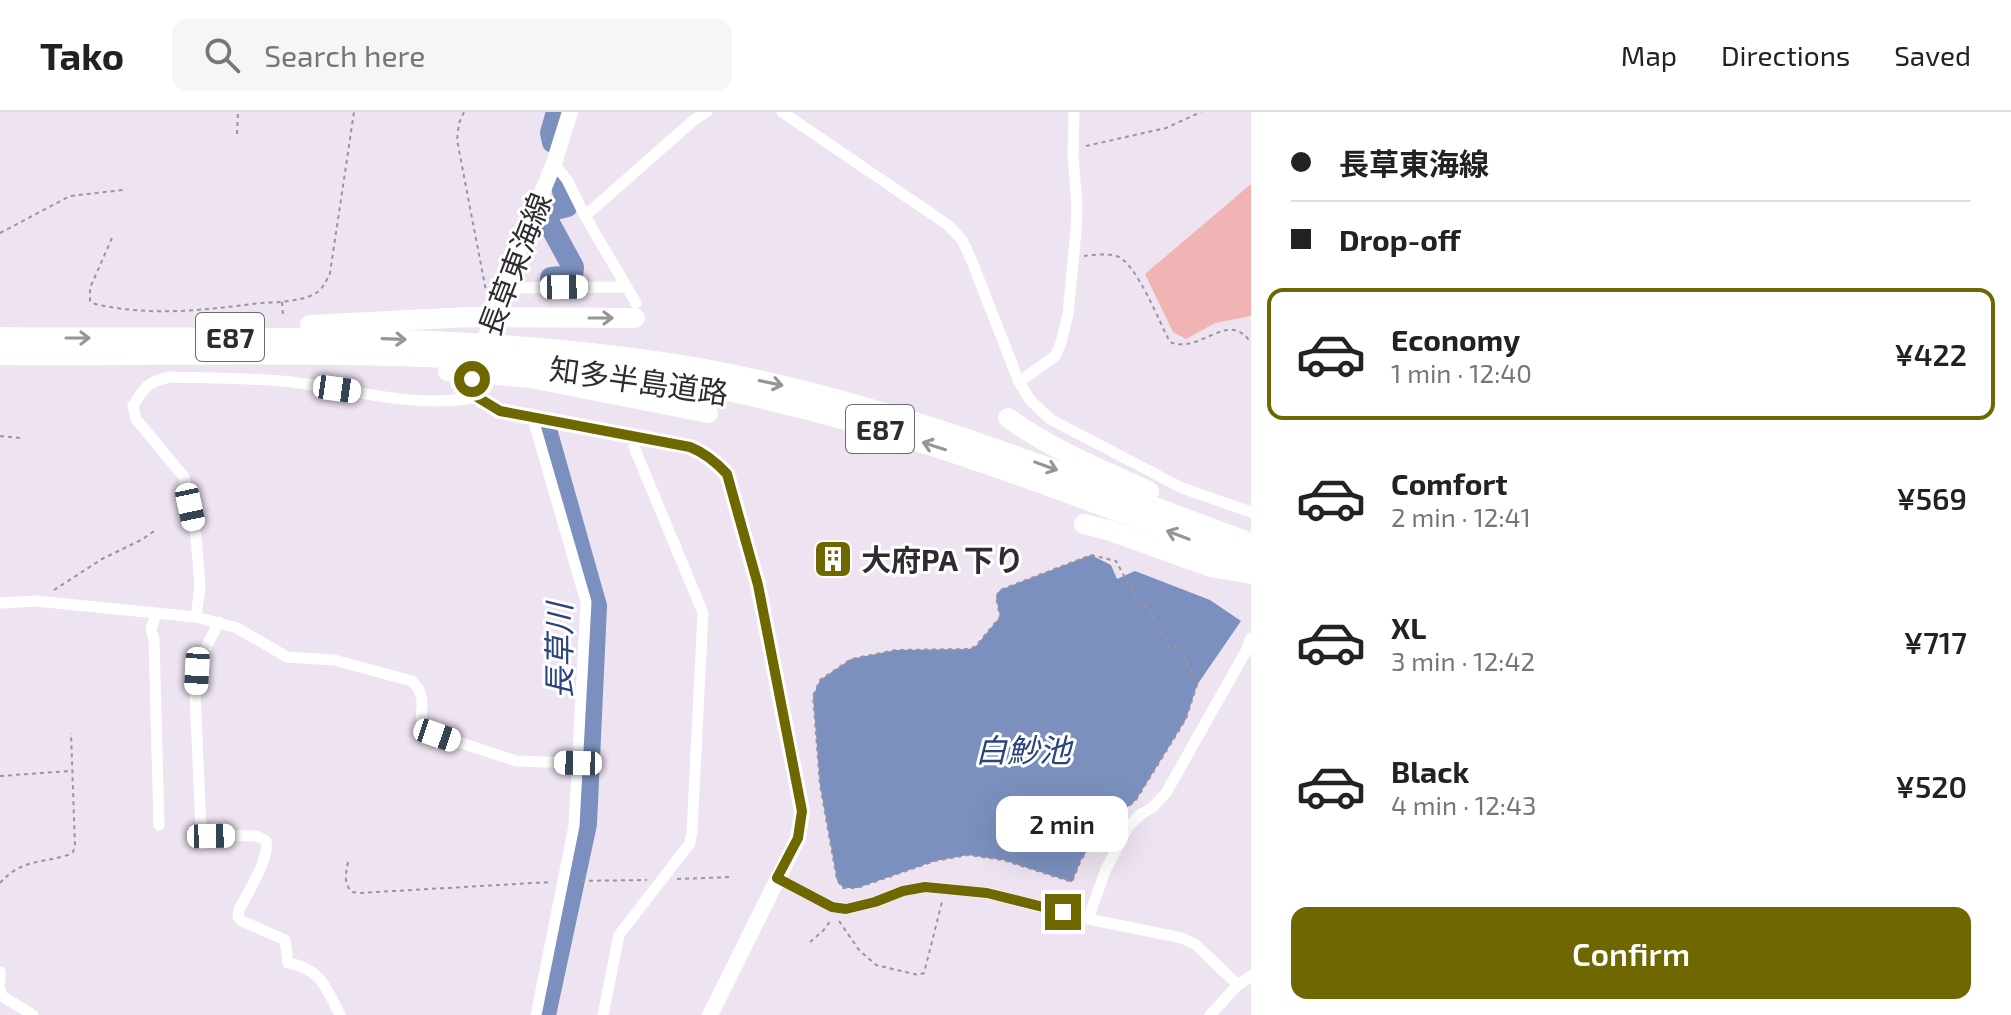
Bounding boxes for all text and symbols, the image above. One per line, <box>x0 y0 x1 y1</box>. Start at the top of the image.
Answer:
search box <box>172 19 732 91</box>
text: Tako <box>40 32 124 78</box>
icon: search <box>200 33 244 77</box>
text: Search here <box>264 37 425 73</box>
text: Map <box>1621 38 1677 72</box>
text: Directions <box>1721 38 1850 72</box>
text: Saved <box>1894 38 1971 72</box>
text: 長草東海線 <box>1339 145 1489 181</box>
street label: 長草東海線 <box>470 188 558 340</box>
text: Drop-off <box>1339 221 1461 257</box>
car <box>540 275 588 299</box>
one-way arrow <box>587 310 614 326</box>
road number: E87 <box>196 313 264 361</box>
icon: car <box>1295 318 1367 390</box>
text: Economy <box>1391 321 1520 357</box>
one-way arrow <box>64 330 91 346</box>
one-way arrow <box>380 332 407 347</box>
text: ¥422 <box>1894 336 1967 372</box>
street label: 知多半島道路 <box>547 350 731 410</box>
text: 1 min · 12:40 <box>1391 357 1532 388</box>
route start <box>454 361 490 397</box>
car <box>312 374 362 404</box>
one-way arrow <box>758 376 783 391</box>
road number: E87 <box>846 405 914 453</box>
one-way arrow <box>922 437 947 452</box>
one-way arrow <box>1033 460 1058 474</box>
icon: car <box>1295 462 1367 534</box>
text: Comfort <box>1391 465 1508 501</box>
text: ¥569 <box>1896 480 1967 516</box>
car <box>173 481 207 533</box>
text: 2 min · 12:41 <box>1391 501 1531 532</box>
one-way arrow <box>1166 527 1191 541</box>
building icon: 大府PA 下り <box>812 538 854 580</box>
place label: 大府PA 下り <box>861 541 1024 577</box>
water label: 長草川 <box>539 600 577 699</box>
icon: car <box>1295 606 1367 678</box>
text: XL <box>1391 609 1426 645</box>
text: ¥717 <box>1904 624 1967 660</box>
text: 3 min · 12:42 <box>1391 645 1535 676</box>
car <box>184 646 210 696</box>
car <box>410 716 464 754</box>
water label: 白魦池 <box>975 730 1074 768</box>
icon: car <box>1295 750 1367 822</box>
car <box>554 751 602 775</box>
text: Black <box>1391 753 1469 789</box>
text: ¥520 <box>1896 768 1967 804</box>
text: 4 min · 12:43 <box>1391 789 1536 820</box>
callout: 2 min <box>997 796 1129 852</box>
text: 2 min <box>1029 808 1095 839</box>
car <box>187 824 235 848</box>
route end <box>1045 894 1081 930</box>
button: Confirm <box>1291 907 1971 999</box>

